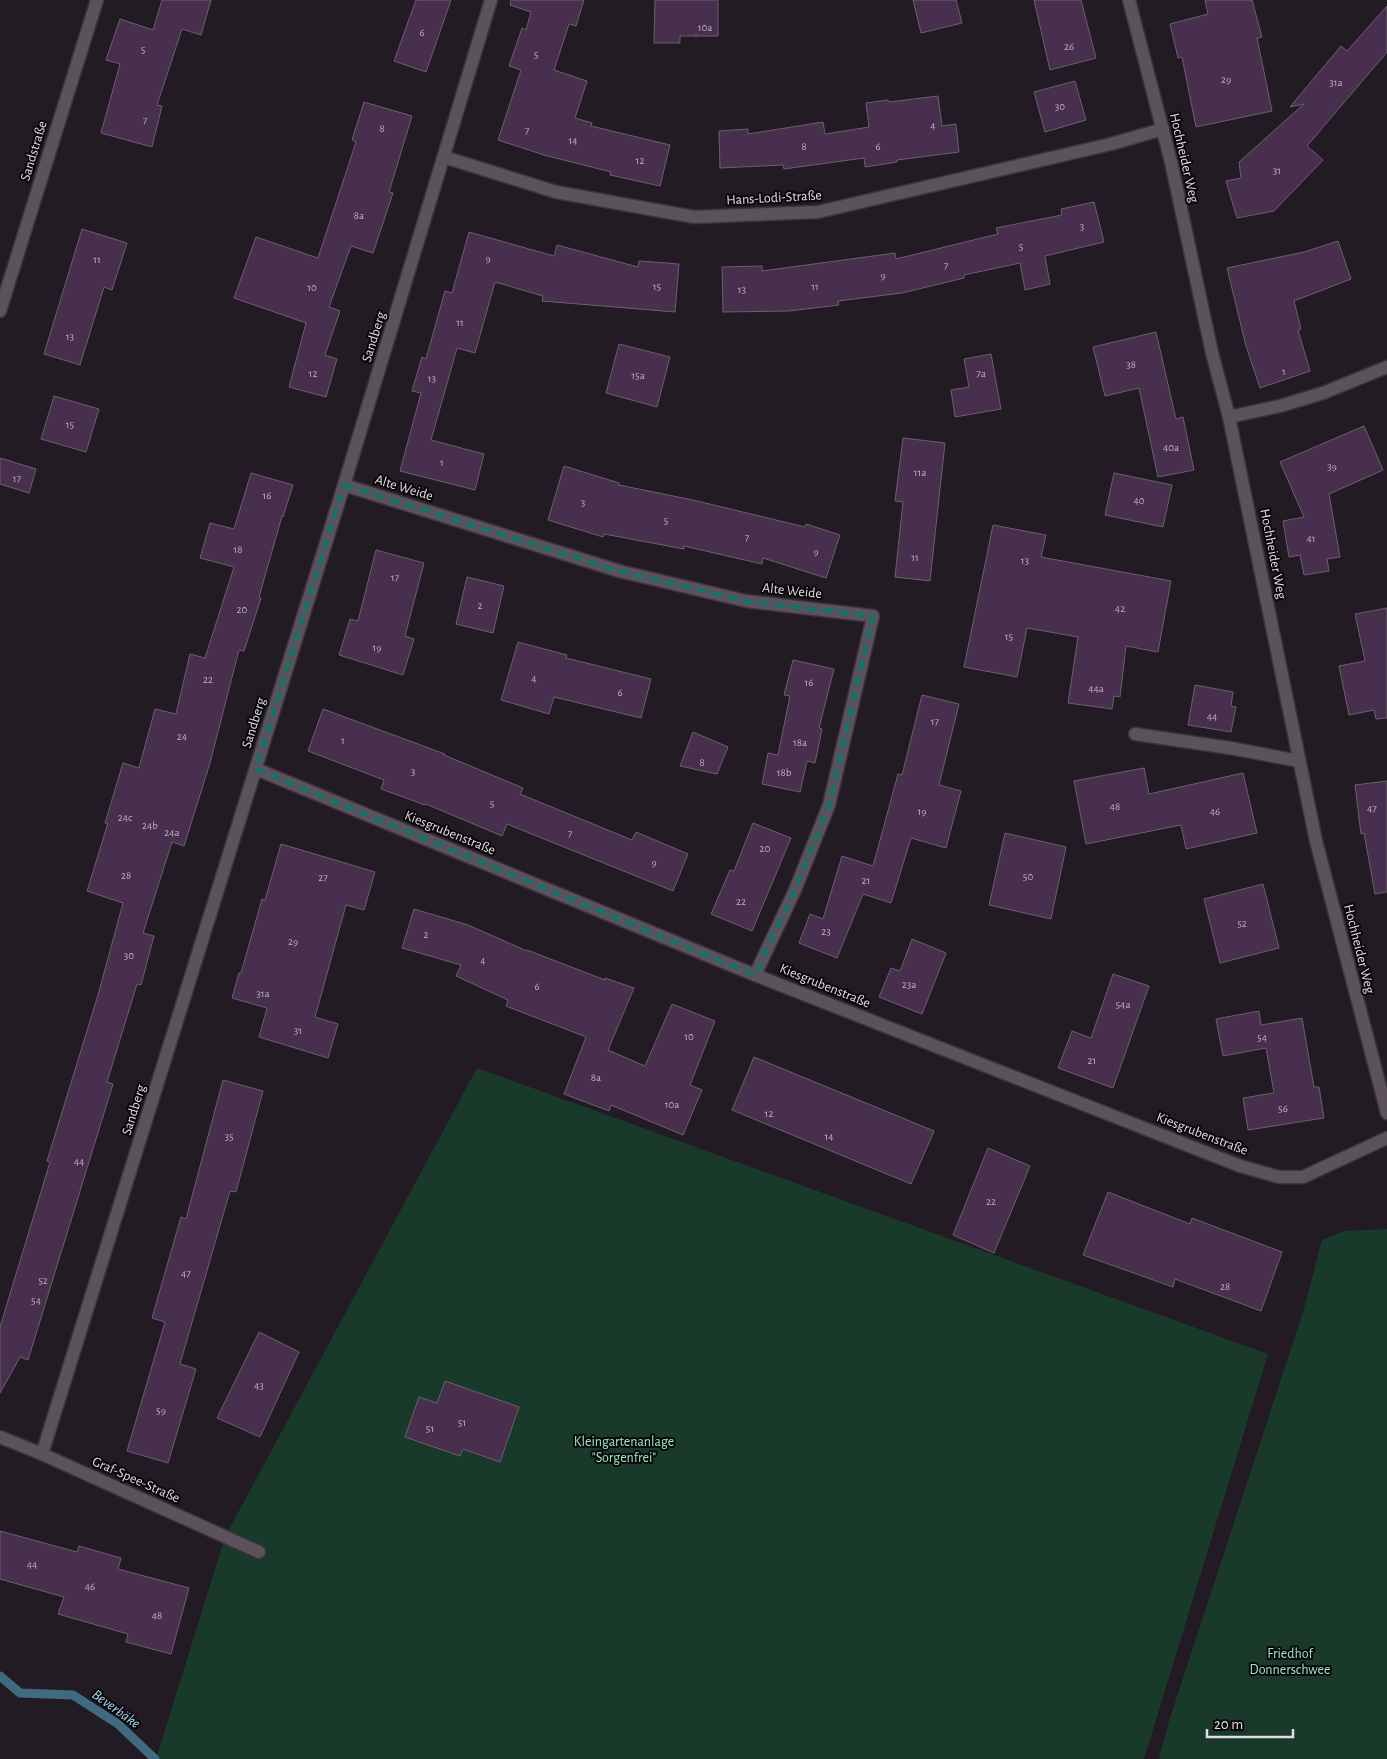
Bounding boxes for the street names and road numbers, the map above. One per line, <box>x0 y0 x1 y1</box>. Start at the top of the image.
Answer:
street label: Hochheider Weg <box>1167 112 1201 204</box>
street label: Sandstraße <box>18 119 50 183</box>
street label: Hans-Lodi-Straße <box>726 189 822 207</box>
street label: Sandberg <box>360 310 388 364</box>
street label: Alte Weide <box>373 473 435 503</box>
street label: Hochheider Weg <box>1257 508 1289 600</box>
street label: Alte Weide <box>761 581 823 601</box>
street label: Sandberg <box>240 696 268 750</box>
street label: Kiesgrubenstraße <box>403 808 497 858</box>
street label: Hochheider Weg <box>1341 903 1377 995</box>
street label: Kiesgrubenstraße <box>778 961 872 1011</box>
street label: Sandberg <box>120 1083 148 1137</box>
street label: Kiesgrubenstraße <box>1154 1110 1250 1158</box>
street label: Graf-Spee-Straße <box>90 1454 182 1506</box>

